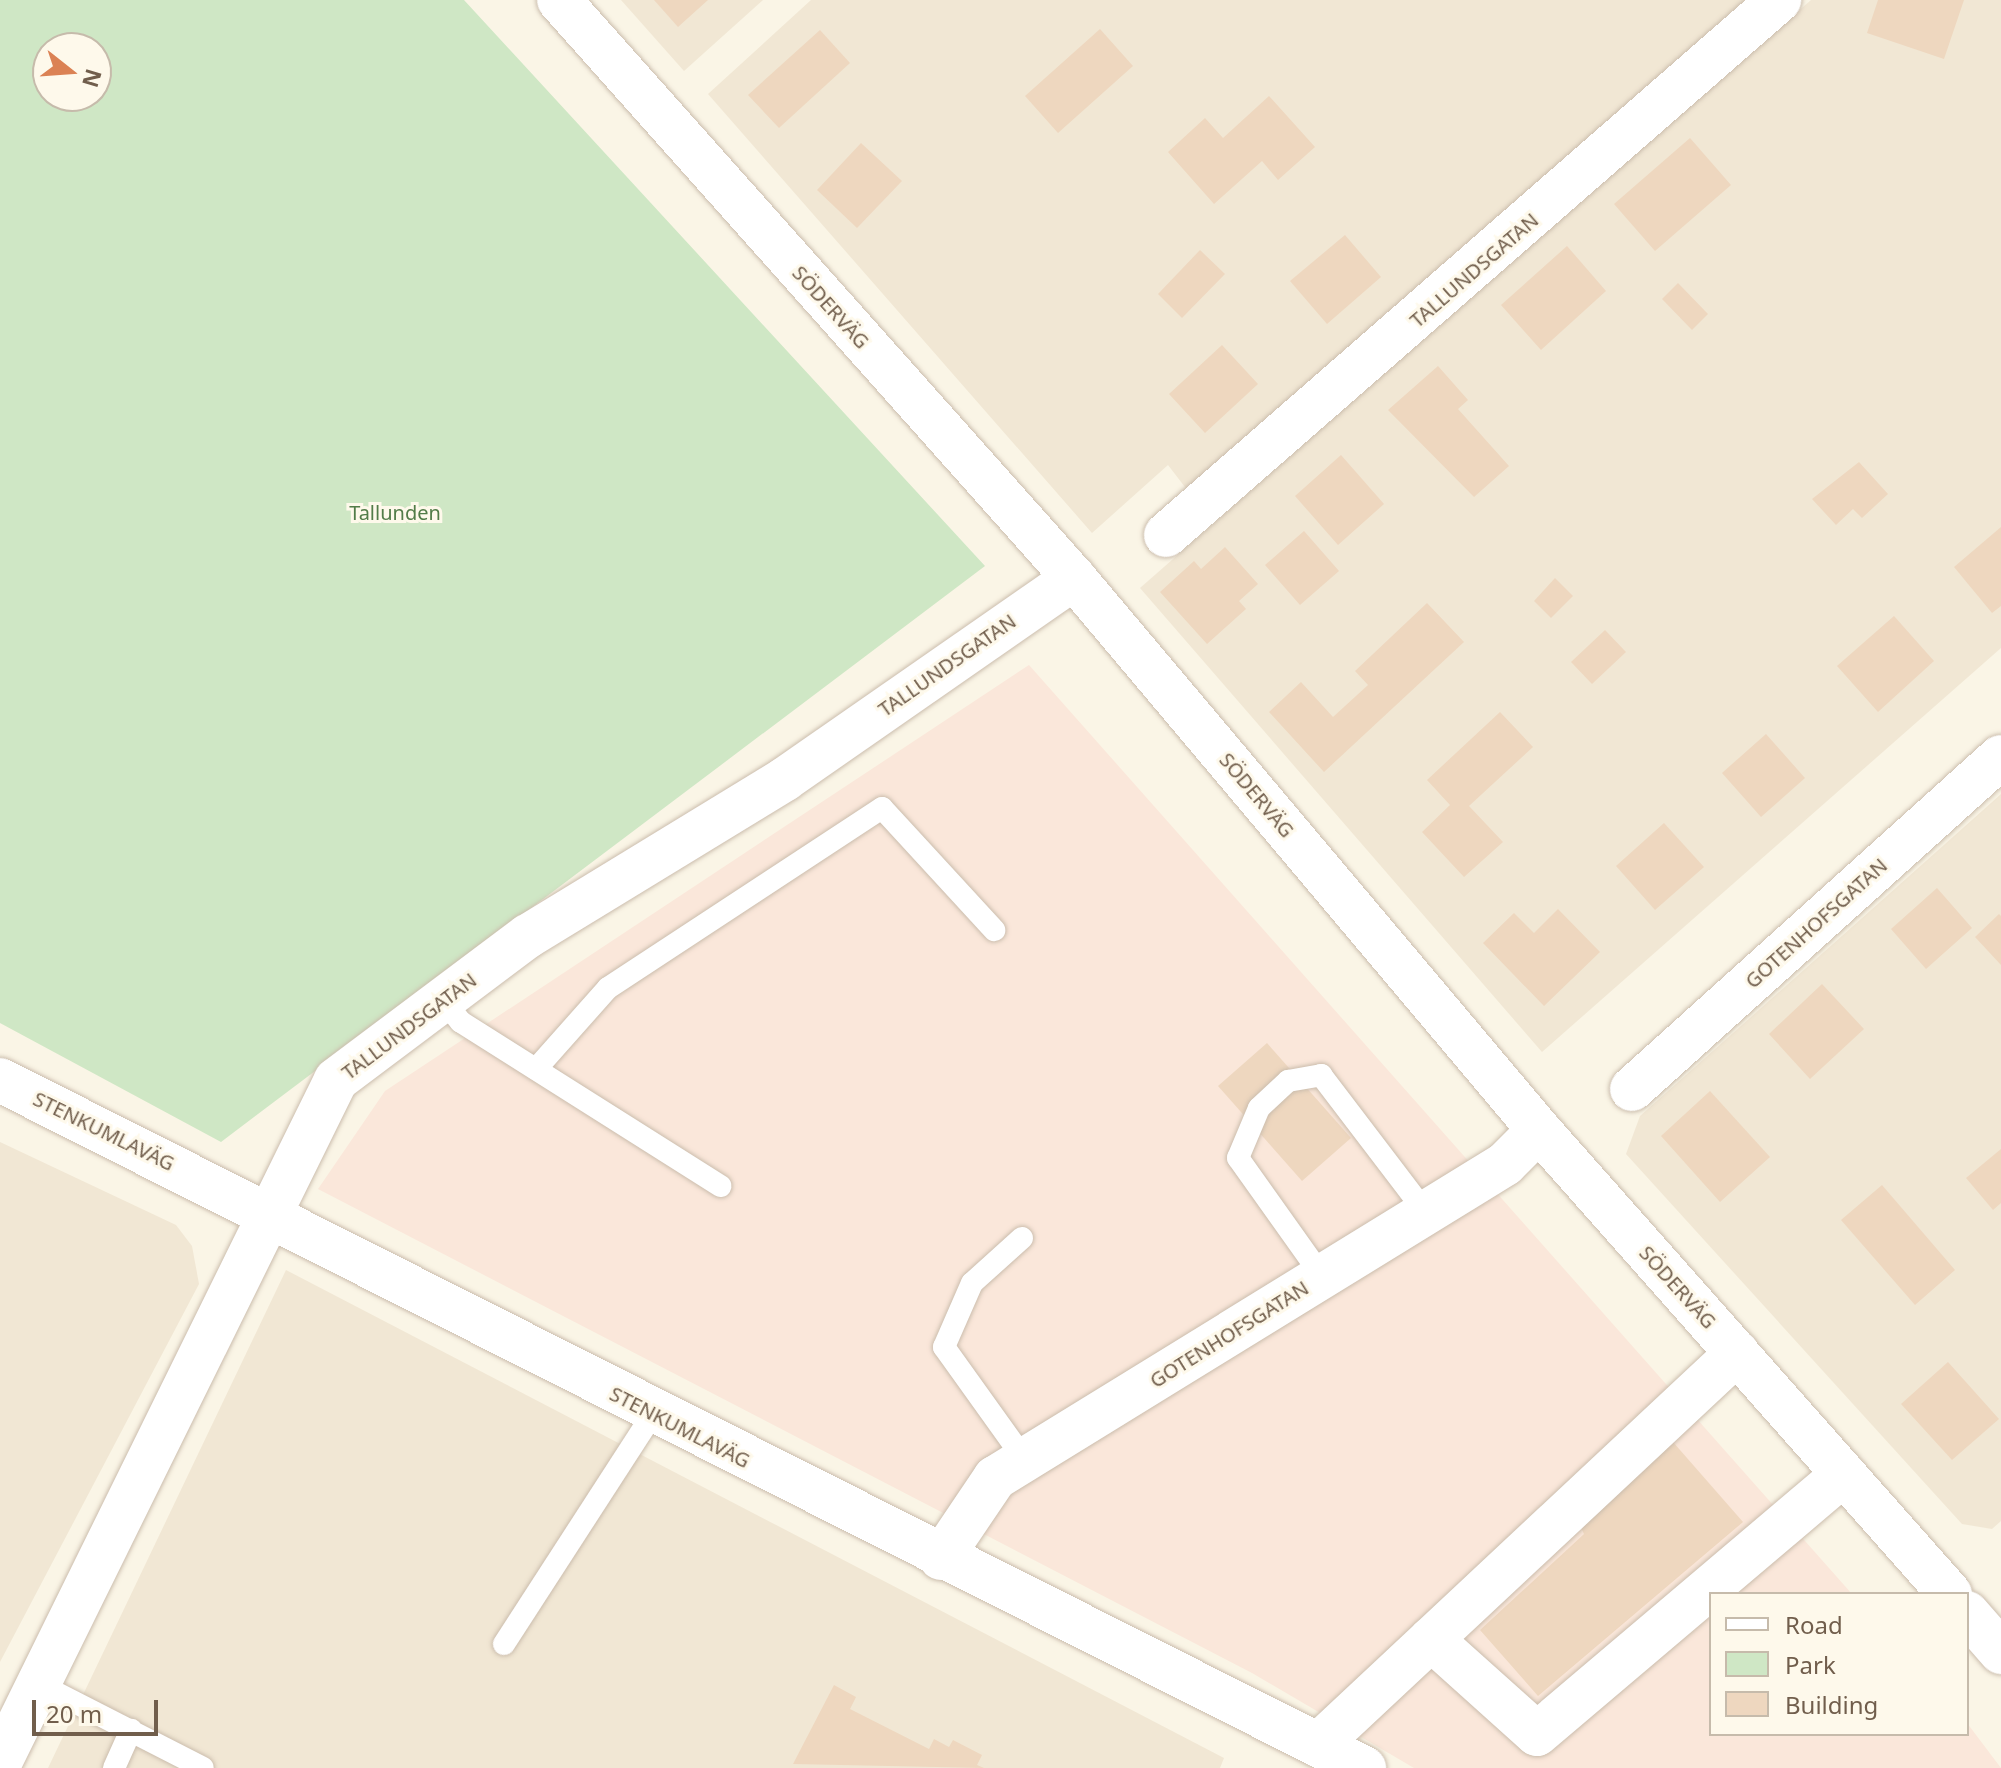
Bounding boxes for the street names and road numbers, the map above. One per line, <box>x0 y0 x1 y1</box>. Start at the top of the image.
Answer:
street label: TALLUNDSGATAN <box>1405 208 1543 332</box>
street label: SÖDERVÄG <box>788 261 874 353</box>
street label: TALLUNDSGATAN <box>874 609 1020 721</box>
street label: SÖDERVÄG <box>1215 748 1299 842</box>
street label: GOTENHOFSGATAN <box>1740 853 1892 993</box>
street label: TALLUNDSGATAN <box>337 968 481 1084</box>
street label: STENKUMLAVÄG <box>29 1086 179 1176</box>
street label: SÖDERVÄG <box>1635 1241 1721 1333</box>
street label: GOTENHOFSGATAN <box>1145 1275 1313 1393</box>
street label: STENKUMLAVÄG <box>606 1381 754 1473</box>

